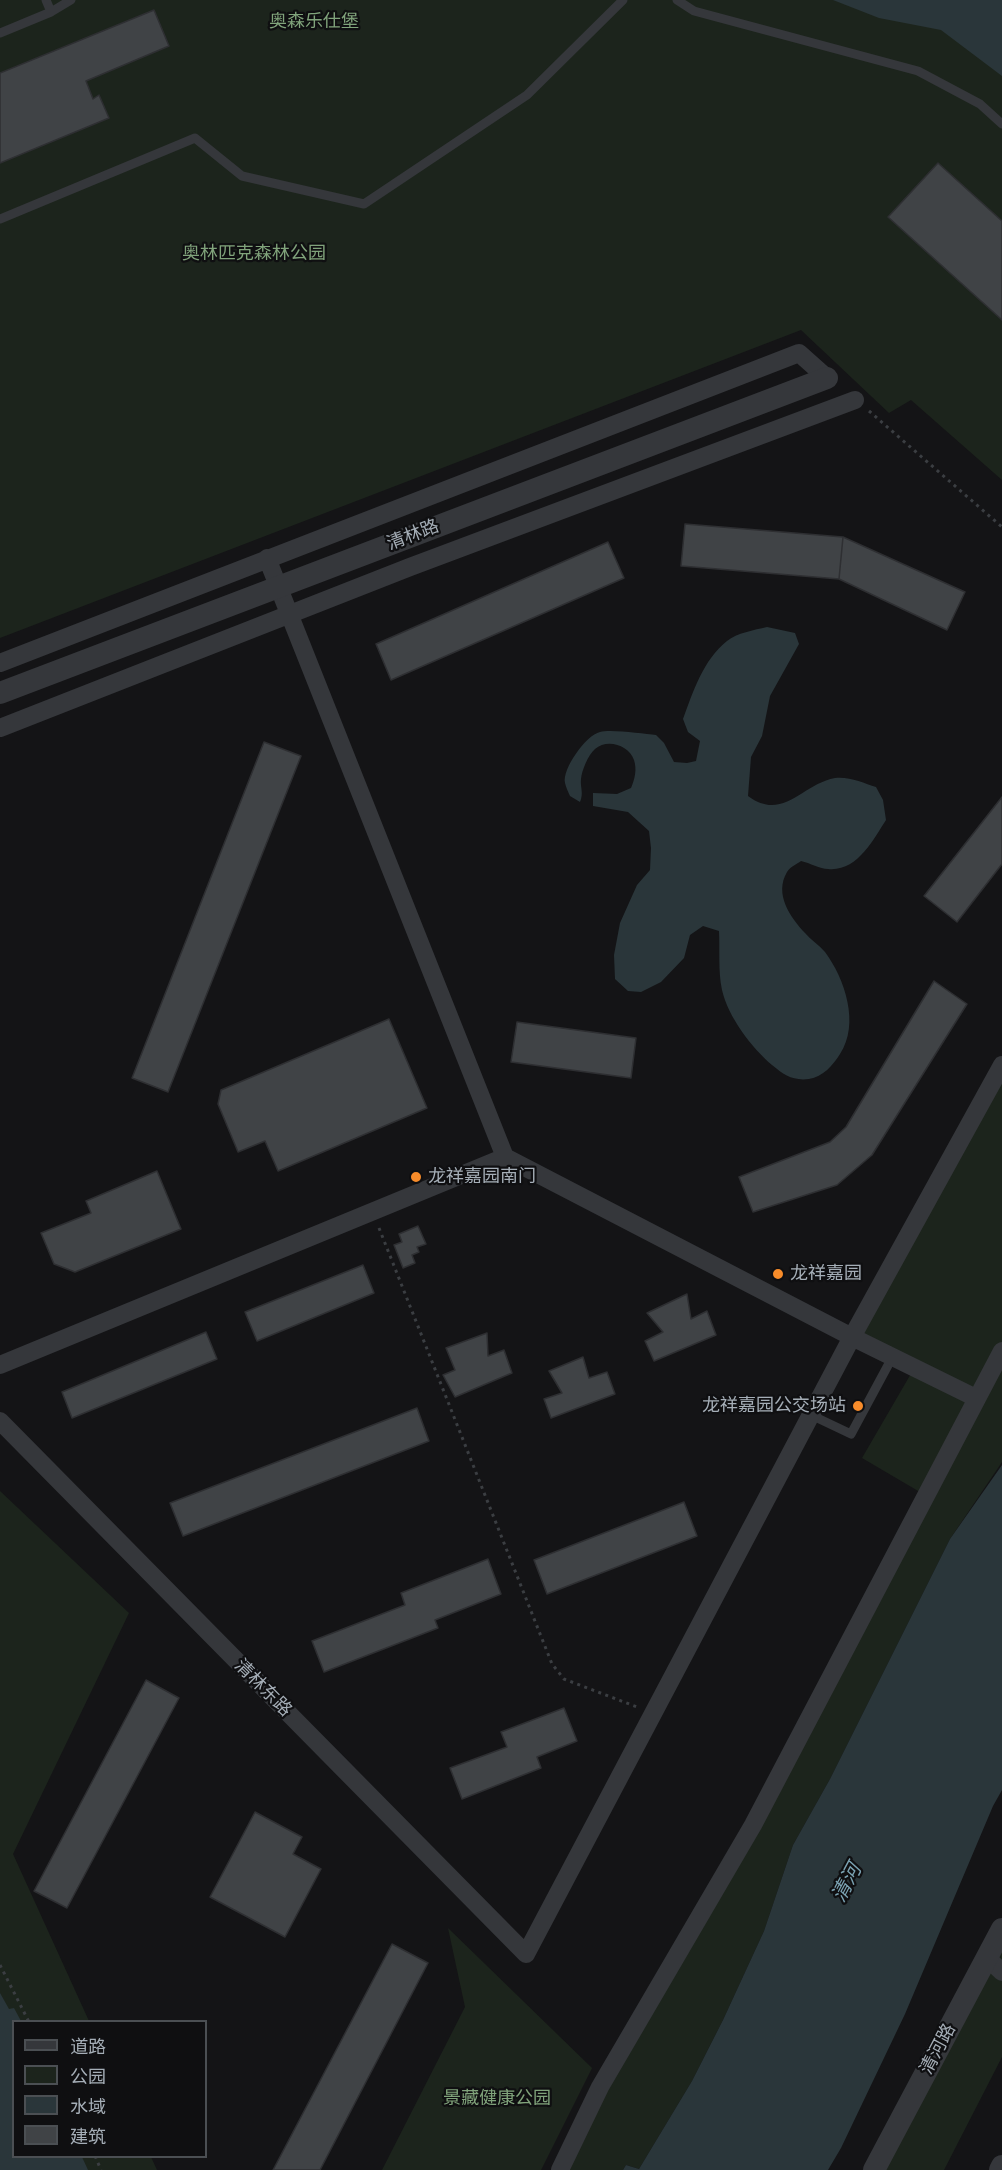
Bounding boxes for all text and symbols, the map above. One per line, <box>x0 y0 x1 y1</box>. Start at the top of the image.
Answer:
park label: 奥森乐仕堡 <box>269 11 359 33</box>
park label: 奥林匹克森林公园 <box>182 243 326 265</box>
street label: 清林路 <box>384 515 442 555</box>
place label: 龙祥嘉园南门 <box>428 1166 536 1188</box>
marker: 龙祥嘉园南门 <box>409 1170 423 1184</box>
place label: 龙祥嘉园 <box>790 1263 862 1285</box>
marker: 龙祥嘉园 <box>771 1267 785 1281</box>
place label: 龙祥嘉园公交场站 <box>702 1395 846 1417</box>
marker: 龙祥嘉园公交场站 <box>851 1399 865 1413</box>
street label: 清林东路 <box>230 1655 296 1721</box>
water label: 清河 <box>827 1860 867 1906</box>
legend <box>12 2020 207 2158</box>
street label: 清河路 <box>916 2020 960 2078</box>
text: 道路 <box>70 2039 106 2057</box>
text: 公园 <box>70 2069 106 2087</box>
park label: 景藏健康公园 <box>443 2088 551 2110</box>
text: 水域 <box>70 2099 106 2117</box>
text: 建筑 <box>70 2129 106 2147</box>

